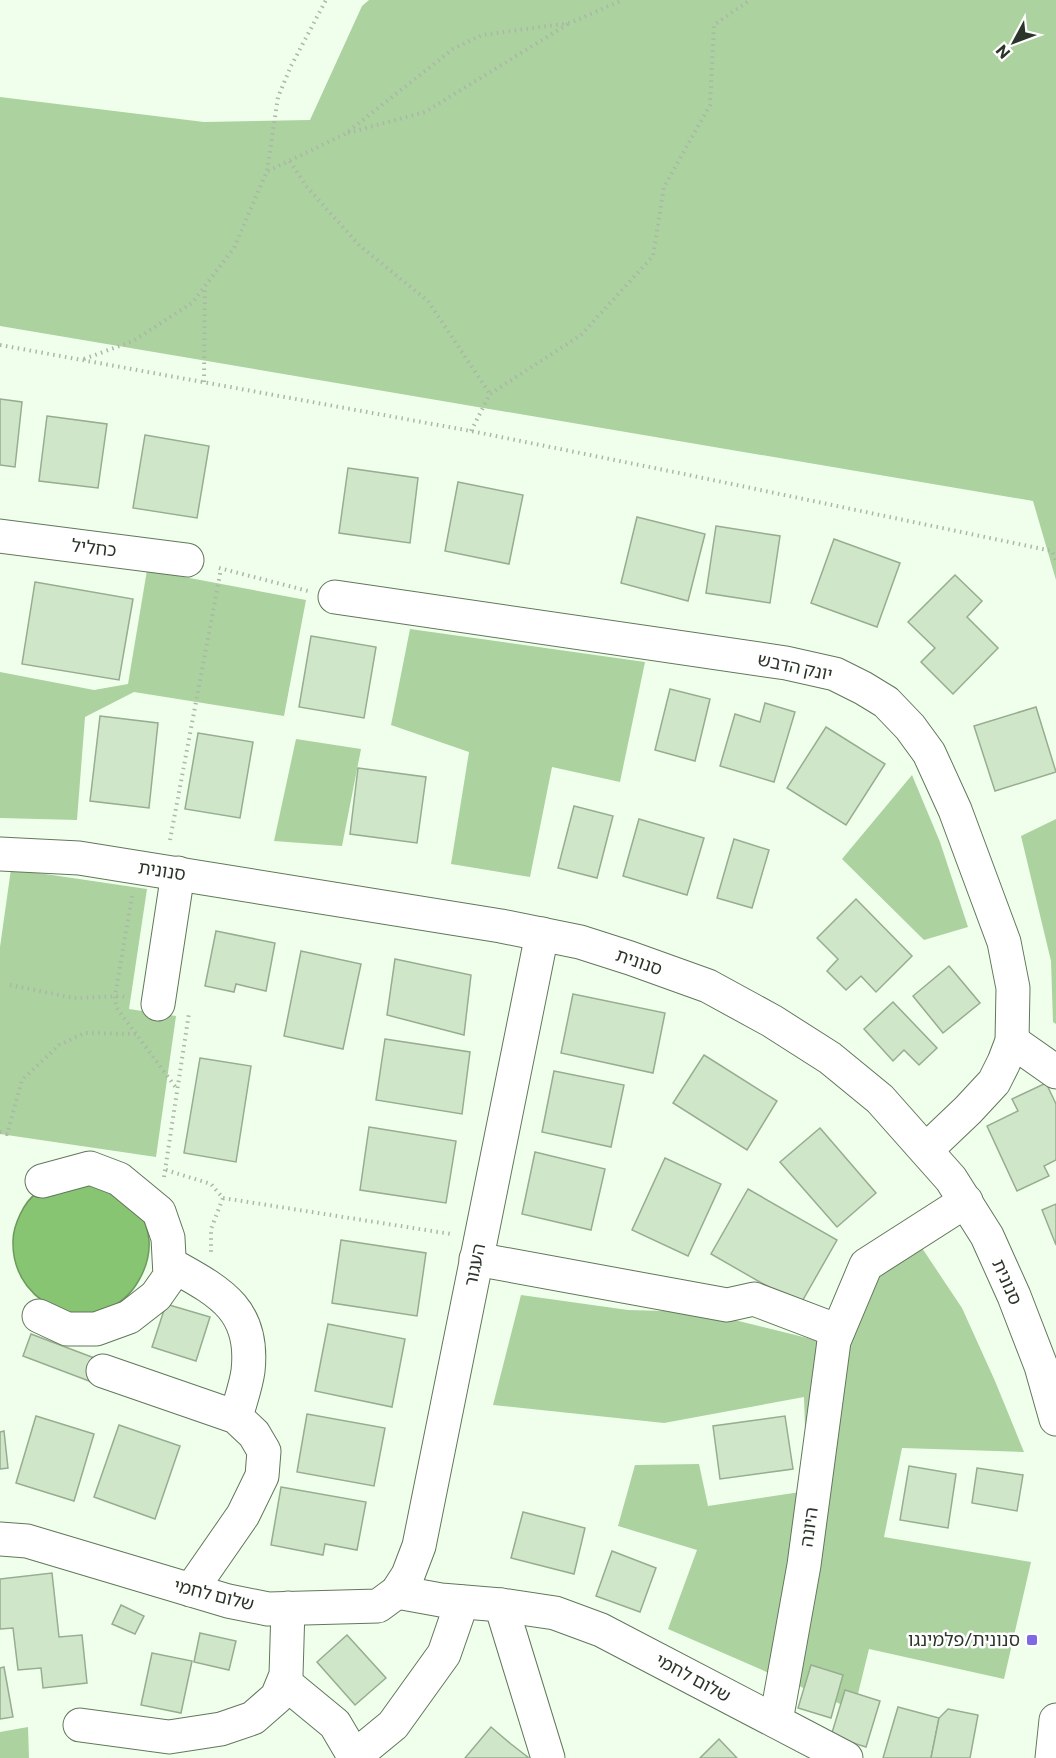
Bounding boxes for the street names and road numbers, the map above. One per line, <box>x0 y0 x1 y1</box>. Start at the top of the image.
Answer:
street label: כחליל <box>70 533 118 561</box>
street label: יונק הדבש <box>756 647 835 685</box>
street label: סנונית <box>137 855 187 885</box>
street label: סנונית <box>613 943 665 979</box>
street label: העגור <box>459 1241 489 1288</box>
street label: סנונית <box>988 1255 1028 1308</box>
street label: היונה <box>794 1505 822 1548</box>
street label: שלום לחמי <box>172 1573 257 1615</box>
street label: שלום לחמי <box>652 1648 735 1706</box>

